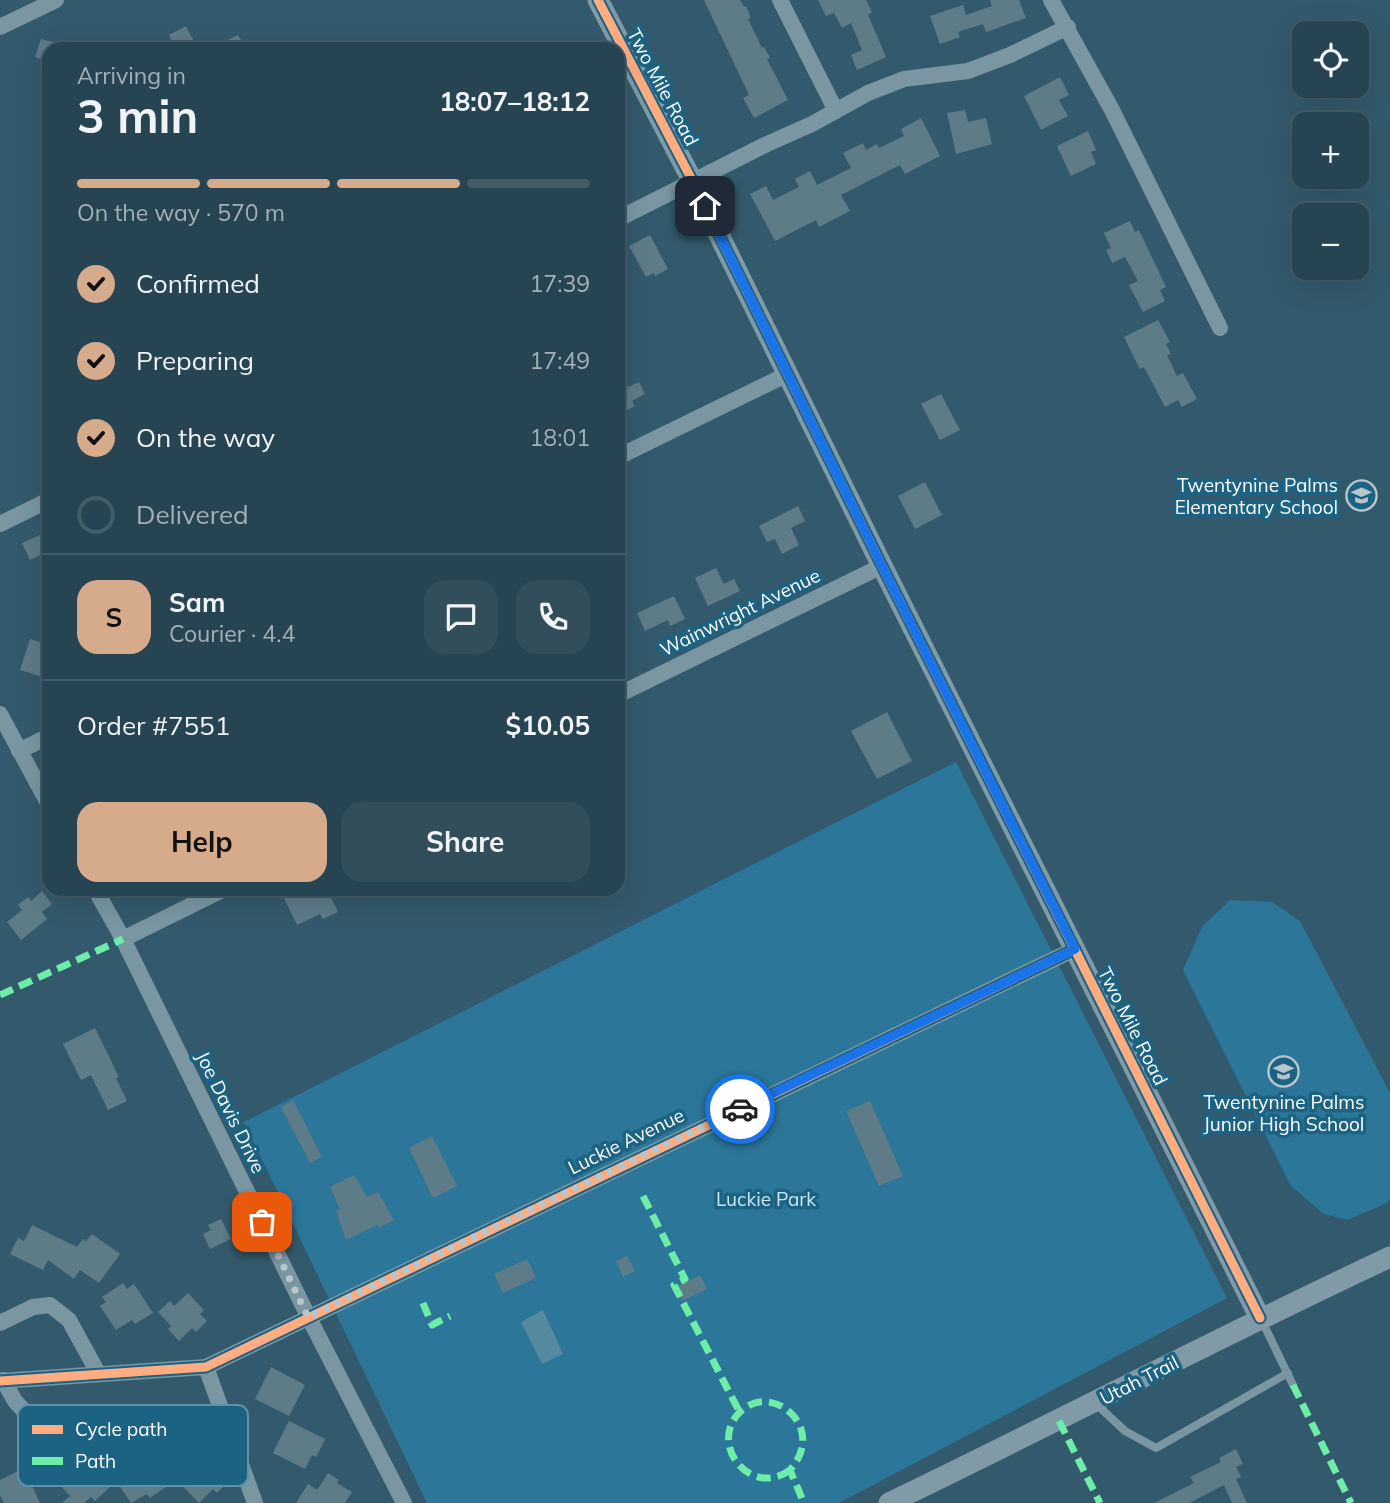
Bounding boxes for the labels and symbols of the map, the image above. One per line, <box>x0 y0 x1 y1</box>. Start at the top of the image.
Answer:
street label: Two Mile Road <box>622 24 704 150</box>
pin <box>675 176 735 236</box>
place label: Twentynine Palms Elementary School <box>1175 473 1338 519</box>
school or university icon: Twentynine Palms Elementary School <box>1344 479 1378 513</box>
street label: Wainwright Avenue <box>656 563 824 661</box>
street label: Two Mile Road <box>1093 963 1173 1089</box>
street label: Joe Davis Drive <box>191 1047 271 1177</box>
school or university icon: Twentynine Palms Junior High School <box>1267 1054 1301 1088</box>
courier <box>705 1074 775 1144</box>
place label: Twentynine Palms Junior High School <box>1204 1090 1364 1136</box>
street label: Luckie Avenue <box>564 1103 688 1179</box>
park label: Luckie Park <box>716 1187 816 1211</box>
pin <box>232 1192 292 1252</box>
street label: Utah Trail <box>1096 1350 1182 1410</box>
legend <box>18 1405 248 1486</box>
text: Cycle path <box>75 1417 167 1441</box>
text: Path <box>75 1449 116 1473</box>

